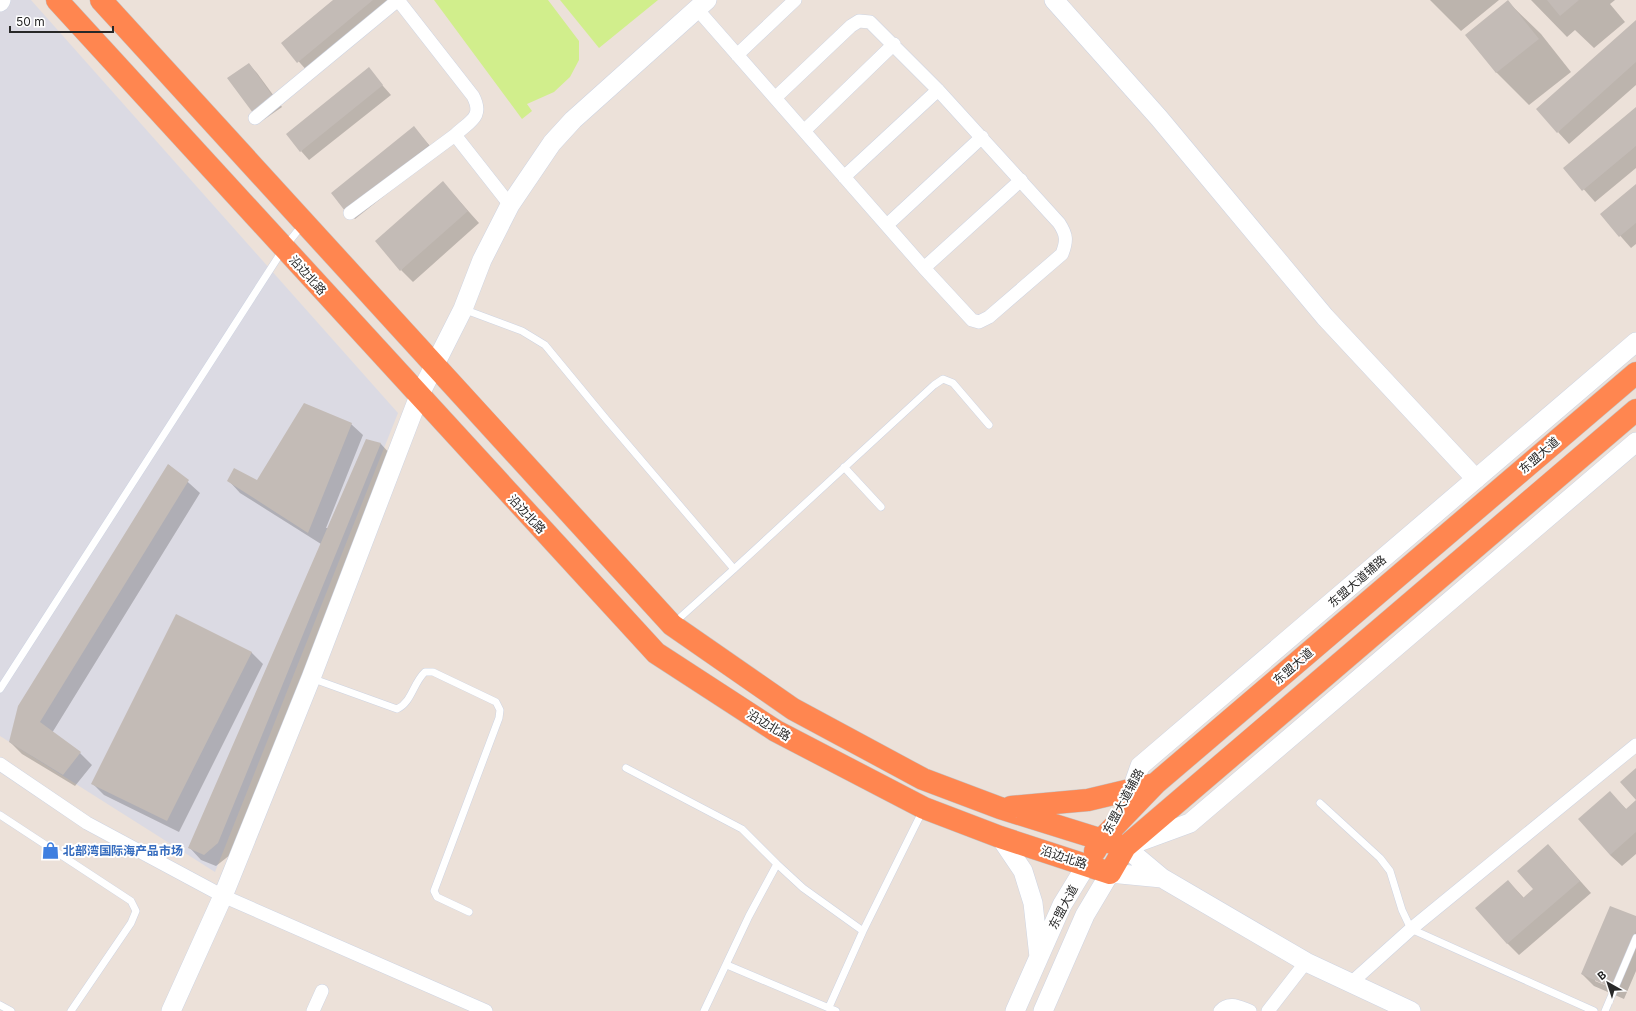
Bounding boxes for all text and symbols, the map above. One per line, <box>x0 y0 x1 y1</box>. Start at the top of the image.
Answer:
scale bar <box>10 8 113 34</box>
text: 50 m <box>16 14 45 29</box>
street label: 沿边北路 <box>286 252 330 298</box>
street label: 东盟大道 <box>1516 434 1562 476</box>
street label: 沿边北路 <box>505 491 549 537</box>
street label: 东盟大道辅路 <box>1325 552 1389 610</box>
street label: 东盟大道 <box>1270 645 1316 687</box>
street label: 沿边北路 <box>745 706 793 744</box>
street label: 东盟大道辅路 <box>1099 766 1147 836</box>
shop icon: 北部湾国际海产品市场 <box>40 840 60 860</box>
street label: 沿边北路 <box>1039 842 1089 872</box>
place label: 北部湾国际海产品市场 <box>63 843 183 858</box>
street label: 东盟大道 <box>1045 882 1081 932</box>
north arrow <box>1588 963 1628 1003</box>
text: B <box>1594 967 1609 983</box>

